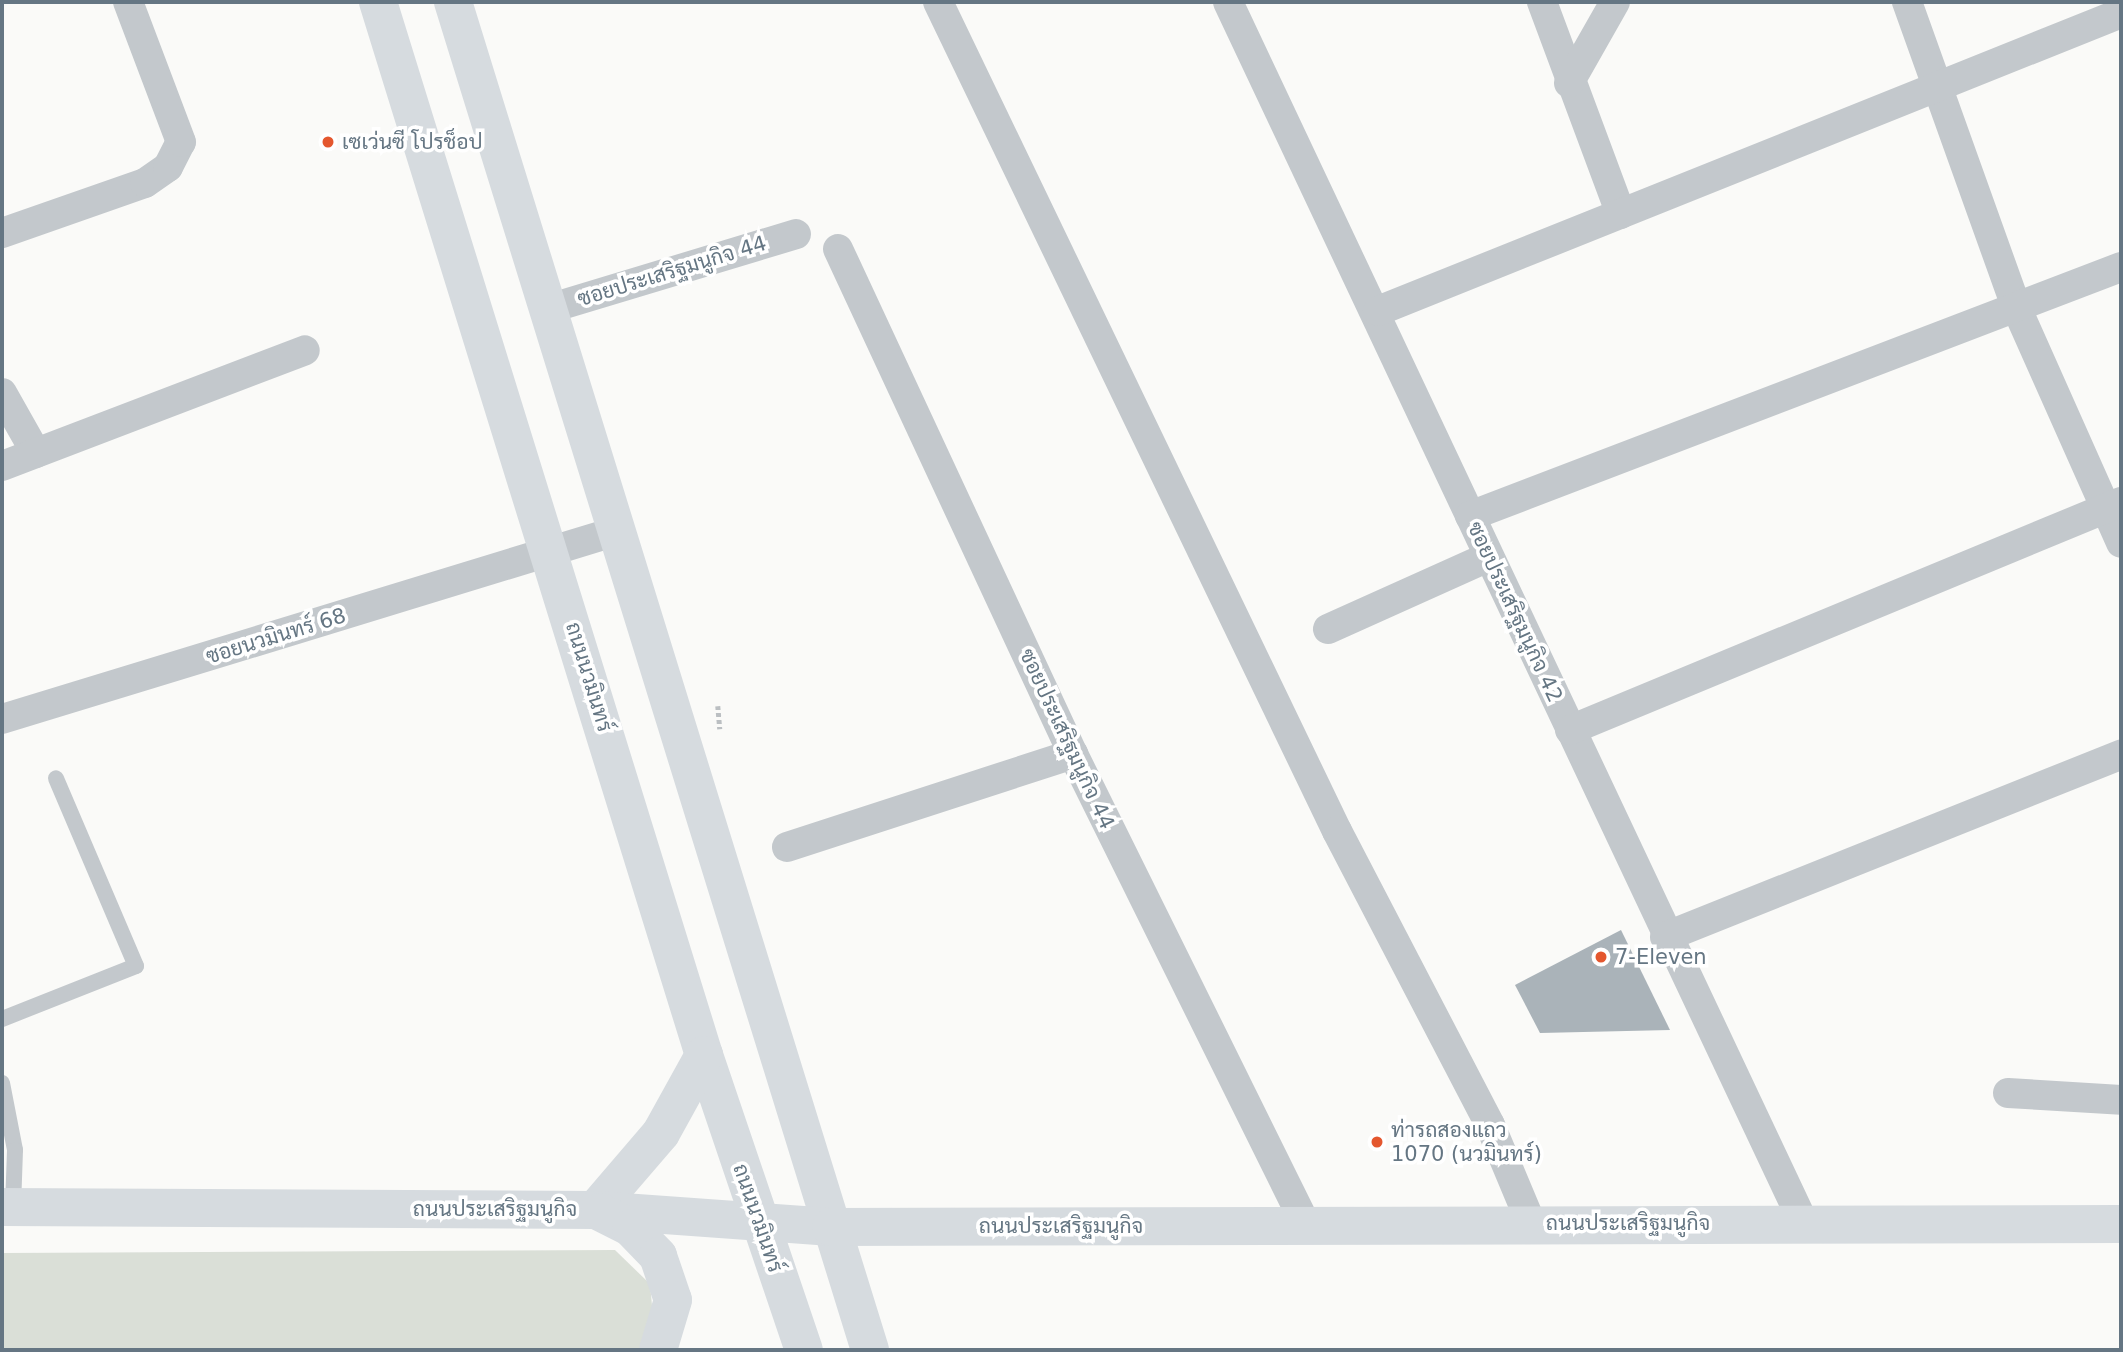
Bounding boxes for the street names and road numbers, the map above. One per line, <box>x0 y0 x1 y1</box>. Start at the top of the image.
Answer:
street label: ซอยประเสริฐมนูกิจ 44 <box>575 230 769 312</box>
street label: ซอยประเสริฐมนูกิจ 42 <box>1462 518 1568 706</box>
street label: ซอยนวมินทร์ 68 <box>203 603 349 669</box>
street label: ถนนนวมินทร์ <box>560 619 618 735</box>
street label: ซอยประเสริฐมนูกิจ 44 <box>1014 645 1120 833</box>
street label: ถนนนวมินทร์ <box>728 1160 788 1276</box>
street label: ถนนประเสริฐมนูกิจ <box>413 1196 577 1222</box>
street label: ถนนประเสริฐมนูกิจ <box>1546 1210 1710 1236</box>
street label: ถนนประเสริฐมนูกิจ <box>979 1213 1143 1239</box>

